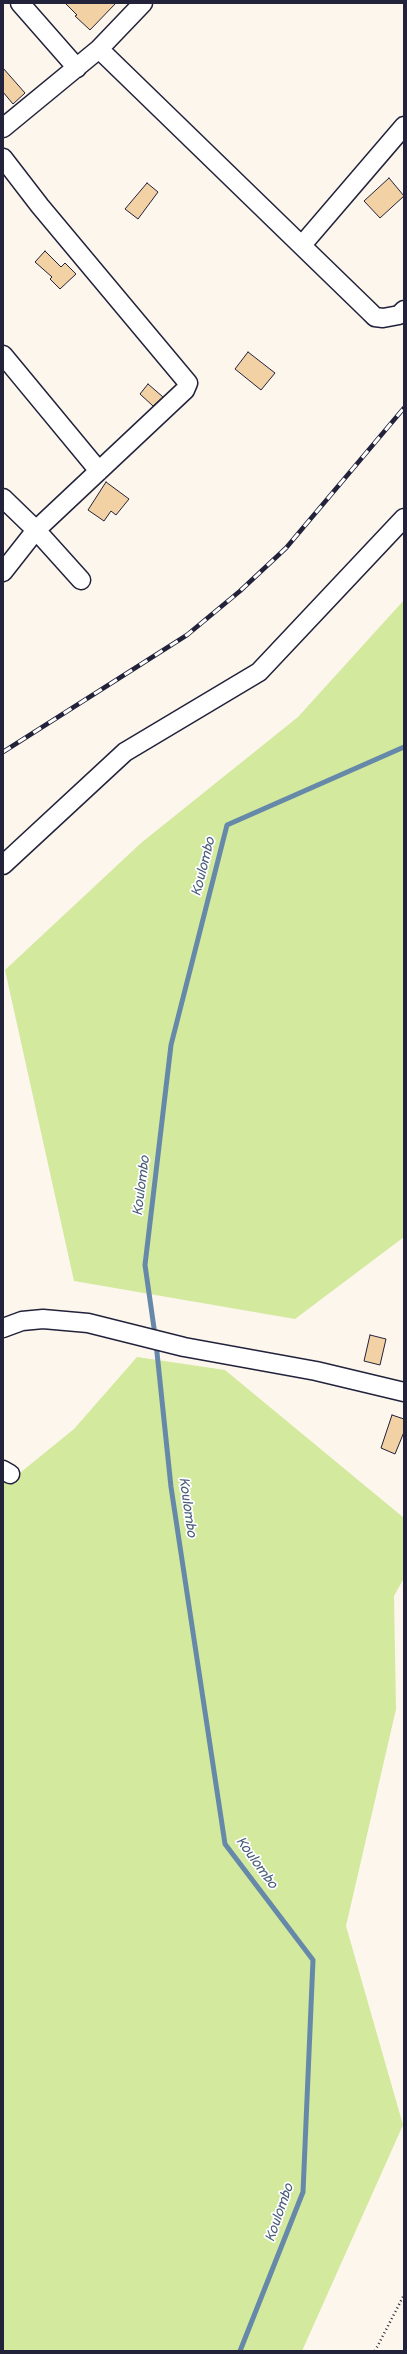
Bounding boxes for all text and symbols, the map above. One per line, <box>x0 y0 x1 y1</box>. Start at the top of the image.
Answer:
water label: Koulombo <box>189 836 219 898</box>
water label: Koulombo <box>130 1155 154 1217</box>
water label: Koulombo <box>174 1476 200 1538</box>
water label: Koulombo <box>231 1834 281 1892</box>
water label: Koulombo <box>262 2182 298 2244</box>

